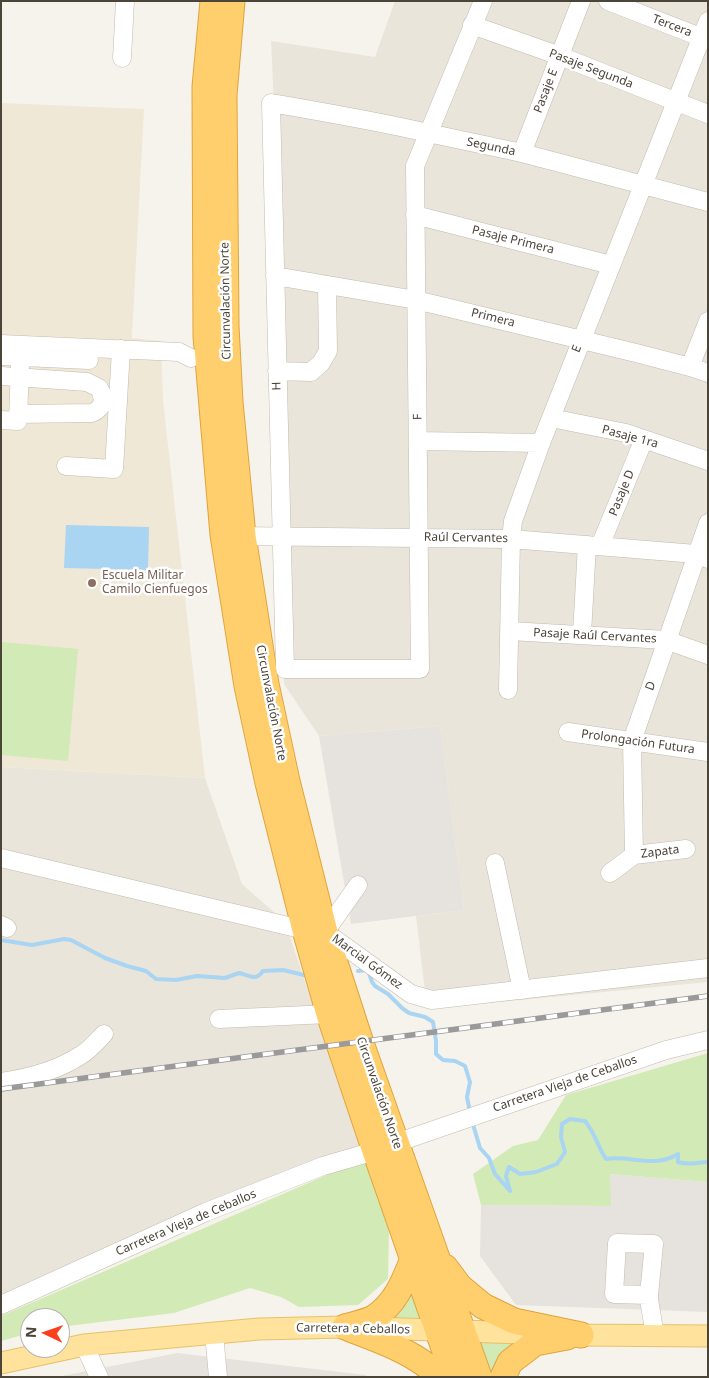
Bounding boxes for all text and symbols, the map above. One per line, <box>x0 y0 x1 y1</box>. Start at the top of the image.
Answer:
street label: Tercera <box>650 12 694 40</box>
street label: Pasaje Segunda <box>547 46 635 92</box>
street label: Pasaje E <box>531 67 561 115</box>
street label: Segunda <box>465 135 517 159</box>
street label: Pasaje Primera <box>470 223 556 257</box>
street label: Circunvalación Norte <box>218 242 234 360</box>
street label: Primera <box>470 306 516 330</box>
street label: E <box>569 343 585 355</box>
street label: H <box>270 381 284 391</box>
street label: F <box>411 414 425 420</box>
street label: Pasaje 1ra <box>600 423 660 451</box>
street label: Pasaje D <box>606 468 638 518</box>
street label: Raúl Cervantes <box>424 530 508 546</box>
place label: Escuela Militar Camilo Cienfuegos <box>102 569 208 597</box>
marker: Escuela Militar Camilo Cienfuegos <box>86 577 98 589</box>
street label: Pasaje Raúl Cervantes <box>533 626 657 646</box>
street label: Circunvalación Norte <box>253 644 289 762</box>
street label: D <box>643 680 659 692</box>
street label: Prolongación Futura <box>580 727 696 757</box>
street label: Zapata <box>640 842 680 862</box>
street label: Marcial Gómez <box>329 932 405 992</box>
street label: Circunvalación Norte <box>353 1035 405 1151</box>
street label: Carretera Vieja de Ceballos <box>491 1053 639 1115</box>
street label: Carretera Vieja de Ceballos <box>114 1187 258 1259</box>
north arrow <box>20 1308 70 1358</box>
street label: Carretera a Ceballos <box>296 1321 410 1337</box>
text: N <box>21 1326 40 1338</box>

